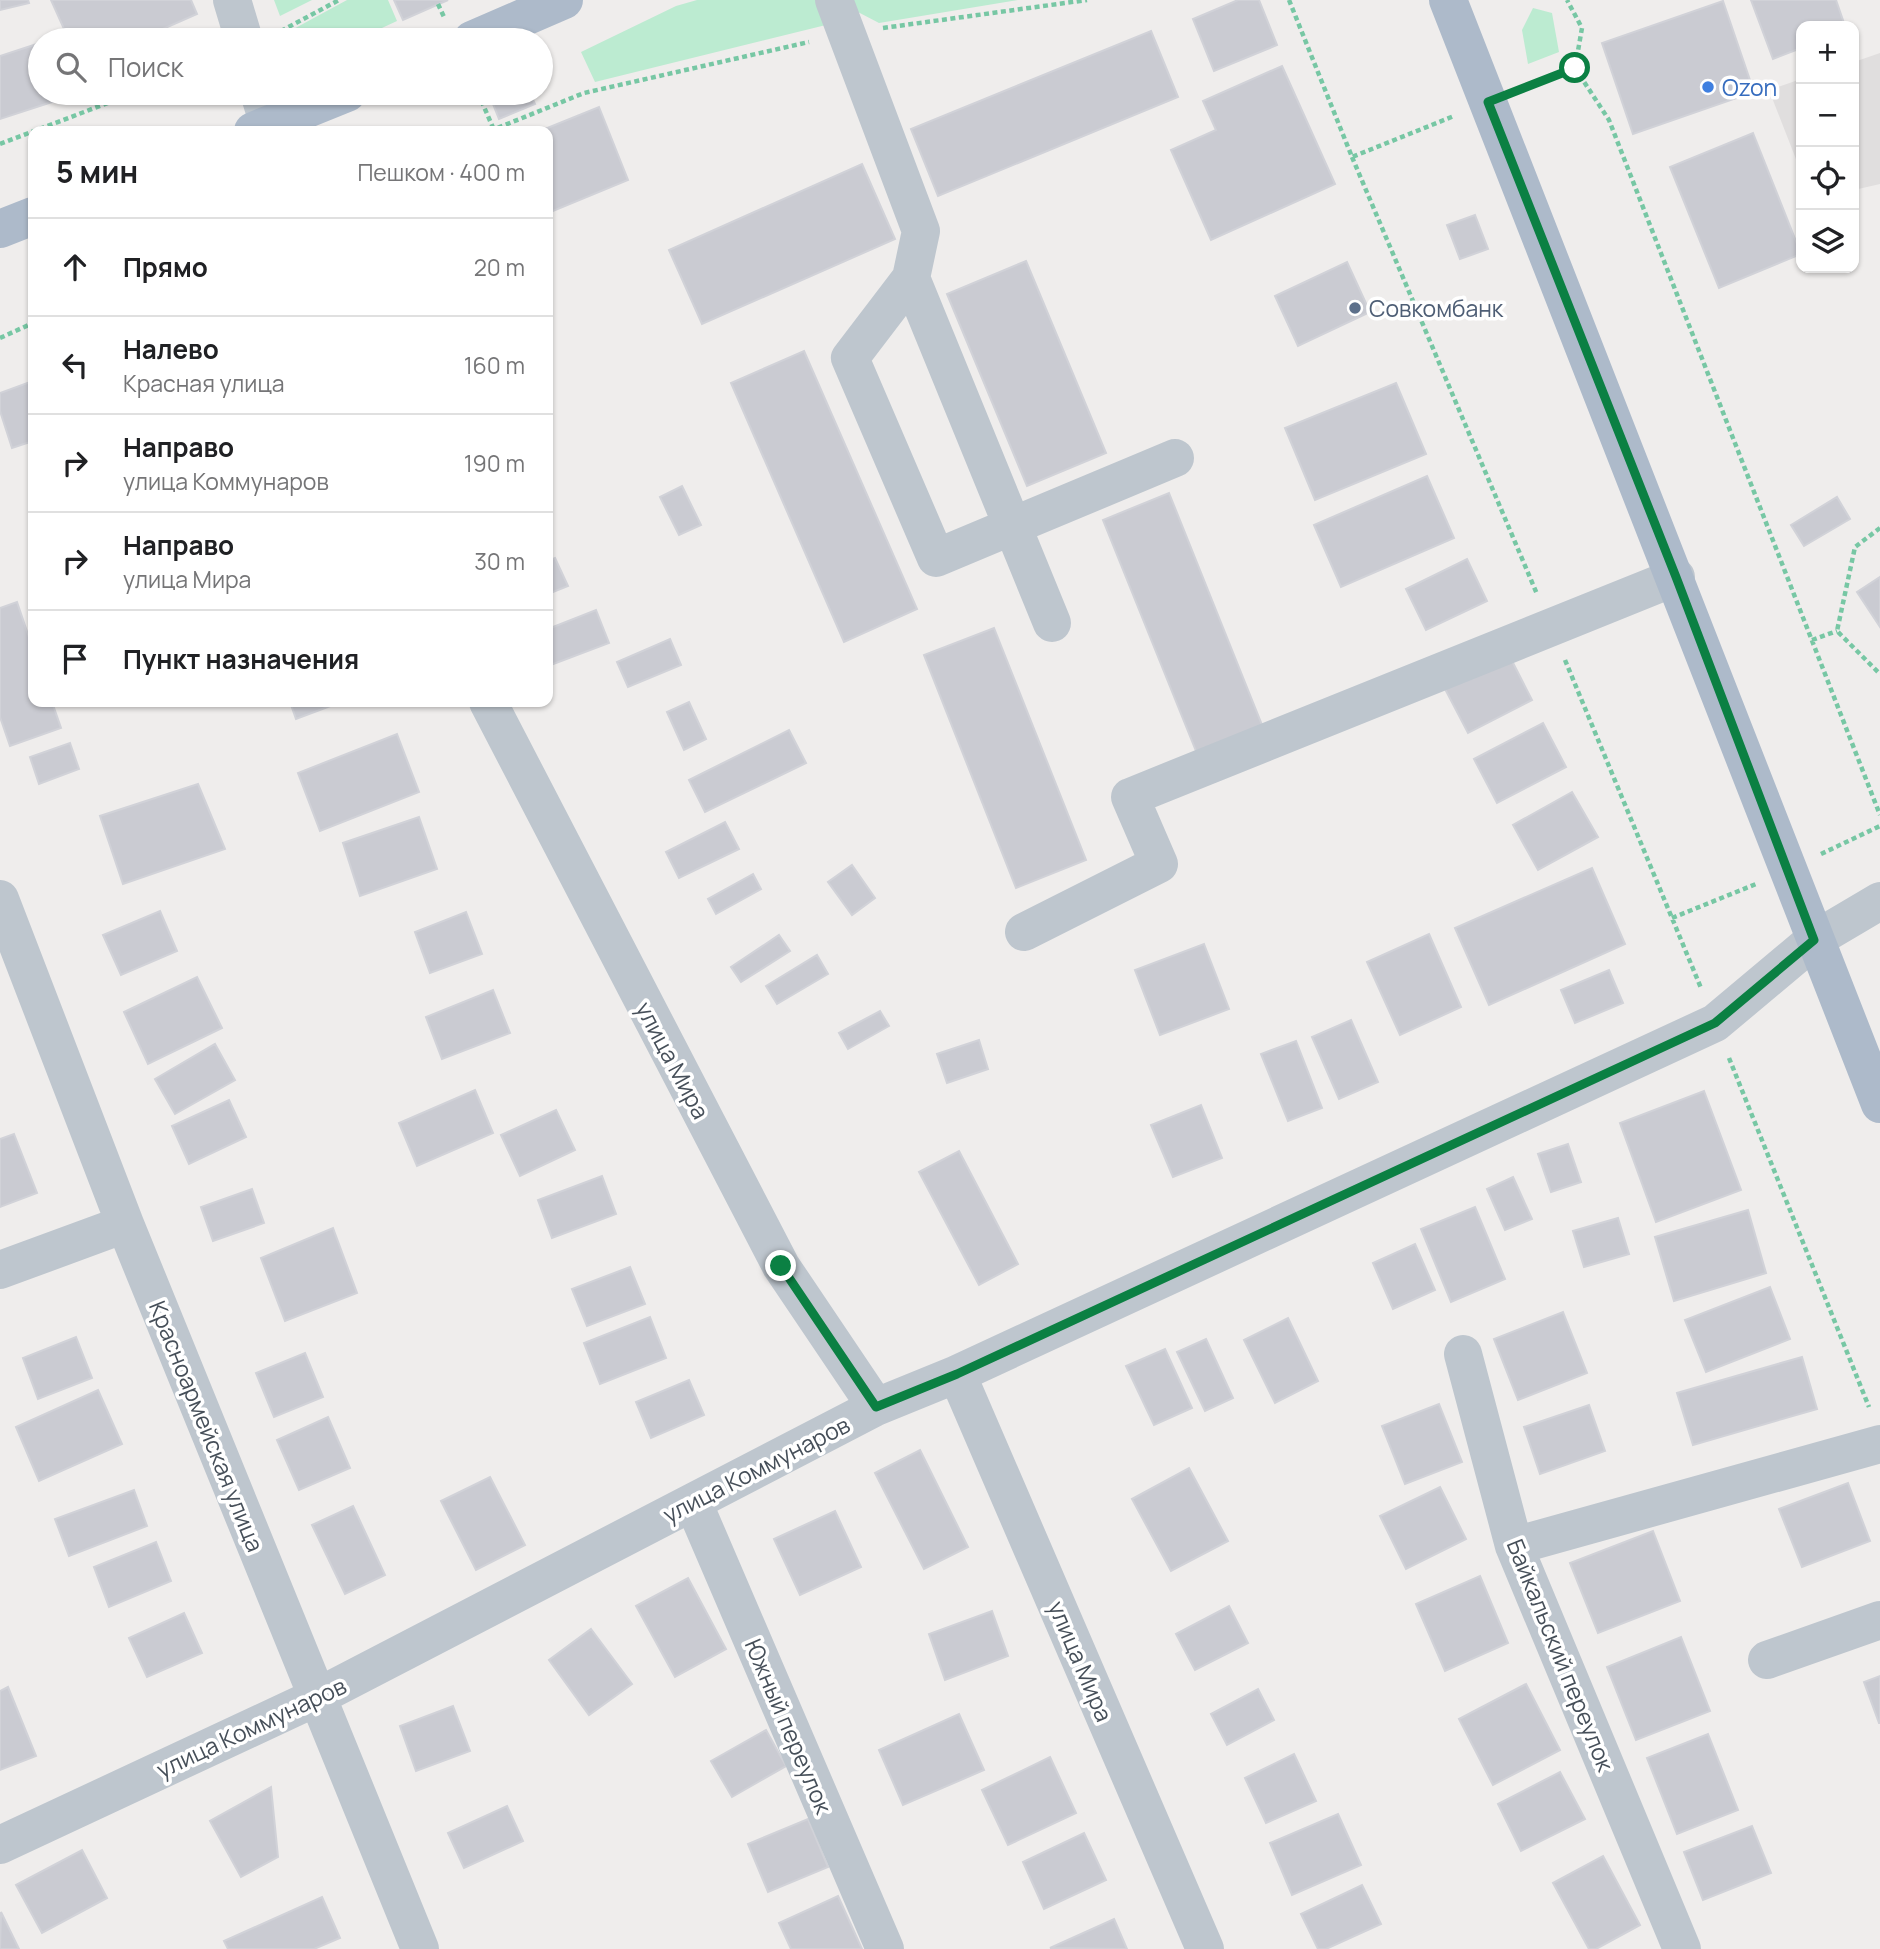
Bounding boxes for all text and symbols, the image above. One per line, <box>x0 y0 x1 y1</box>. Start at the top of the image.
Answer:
map controls <box>1796 21 1859 273</box>
button: + <box>1796 21 1859 84</box>
search box <box>28 28 553 105</box>
icon: search <box>52 48 90 86</box>
text: Поиск <box>108 49 183 85</box>
route start <box>1559 52 1590 83</box>
place label: Ozon <box>1722 71 1777 103</box>
marker: Ozon <box>1700 79 1716 95</box>
button: − <box>1796 84 1859 147</box>
button: locate <box>1796 147 1859 210</box>
text: 5 мин <box>56 151 138 192</box>
text: Пешком · 400 m <box>357 156 525 188</box>
button: layers <box>1796 210 1859 273</box>
icon: ahead <box>56 248 94 286</box>
text: Прямо <box>123 249 208 285</box>
text: 20 m <box>474 251 525 283</box>
place label: Совкомбанк <box>1369 292 1504 324</box>
marker: Совкомбанк <box>1347 300 1363 316</box>
text: Налево <box>123 331 219 367</box>
icon: left <box>56 346 94 384</box>
text: 160 m <box>464 349 525 381</box>
text: Красная улица <box>123 367 284 399</box>
text: Направо <box>123 429 234 465</box>
icon: right <box>56 444 94 482</box>
text: 190 m <box>464 447 525 479</box>
text: улица Коммунаров <box>123 465 329 497</box>
text: Направо <box>123 527 234 563</box>
icon: right <box>56 542 94 580</box>
text: 30 m <box>474 545 525 577</box>
text: улица Мира <box>123 563 251 595</box>
icon: arrive <box>56 640 94 678</box>
text: Пункт назначения <box>123 641 359 677</box>
street label: улица Мира <box>629 996 717 1124</box>
route end <box>765 1250 796 1281</box>
street label: Красноармейская улица <box>142 1296 272 1556</box>
street label: улица Коммунаров <box>657 1408 855 1530</box>
street label: Байкальский переулок <box>1500 1534 1622 1776</box>
street label: улица Мира <box>1041 1596 1121 1726</box>
street label: Южный переулок <box>738 1634 840 1819</box>
street label: улица Коммунаров <box>151 1669 351 1785</box>

